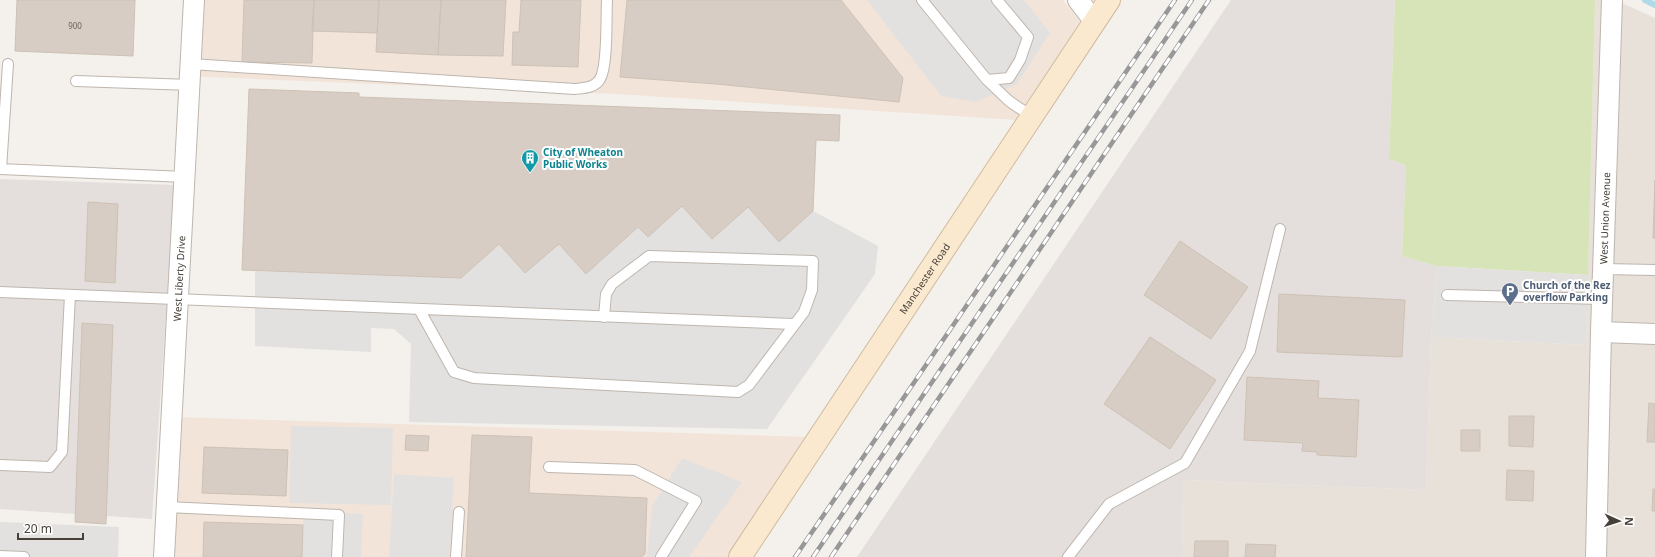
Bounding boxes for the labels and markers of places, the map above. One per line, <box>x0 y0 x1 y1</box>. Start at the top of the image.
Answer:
place label: City of Wheaton Public Works <box>543 145 623 171</box>
building icon: City of Wheaton Public Works <box>520 148 540 173</box>
place label: Church of the Rez overflow Parking <box>1523 278 1611 304</box>
parking icon: Church of the Rez overflow Parking <box>1500 281 1520 306</box>

